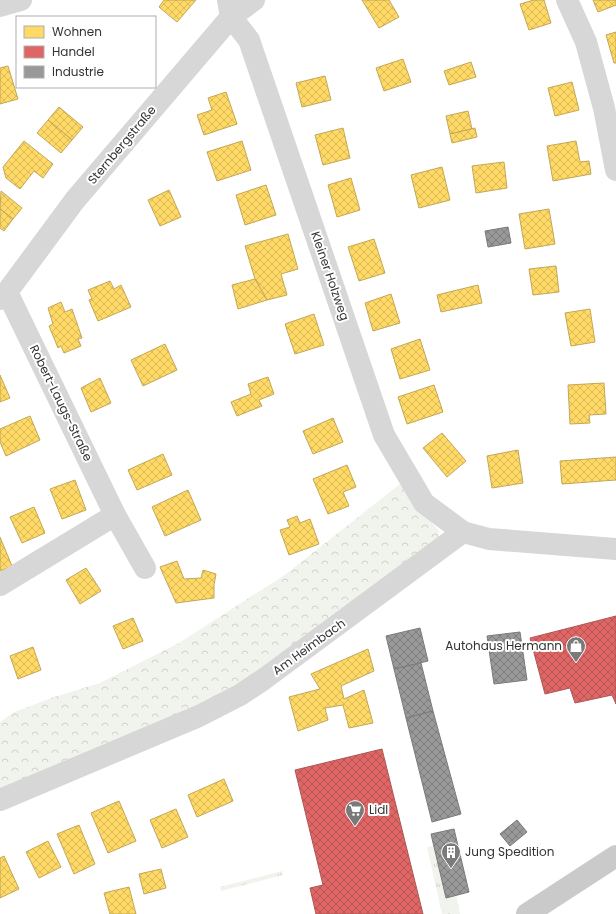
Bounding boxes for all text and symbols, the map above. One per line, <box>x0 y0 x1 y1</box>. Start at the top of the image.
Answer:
legend <box>16 16 156 88</box>
text: Wohnen <box>52 23 102 40</box>
text: Handel <box>52 43 95 60</box>
text: Industrie <box>52 63 104 80</box>
street label: Sternbergstraße <box>84 102 160 188</box>
street label: Kleiner Holzweg <box>307 229 354 323</box>
street label: Robert-Laugs-Straße <box>26 342 97 464</box>
street label: Am Heimbach <box>269 614 348 679</box>
shop icon: Autohaus Hermann <box>565 635 587 663</box>
place label: Autohaus Hermann <box>445 637 562 654</box>
supermarket icon: Lidl <box>344 799 366 827</box>
place label: Lidl <box>369 801 388 818</box>
building icon: Jung Spedition <box>440 841 462 869</box>
place label: Jung Spedition <box>465 843 554 860</box>

